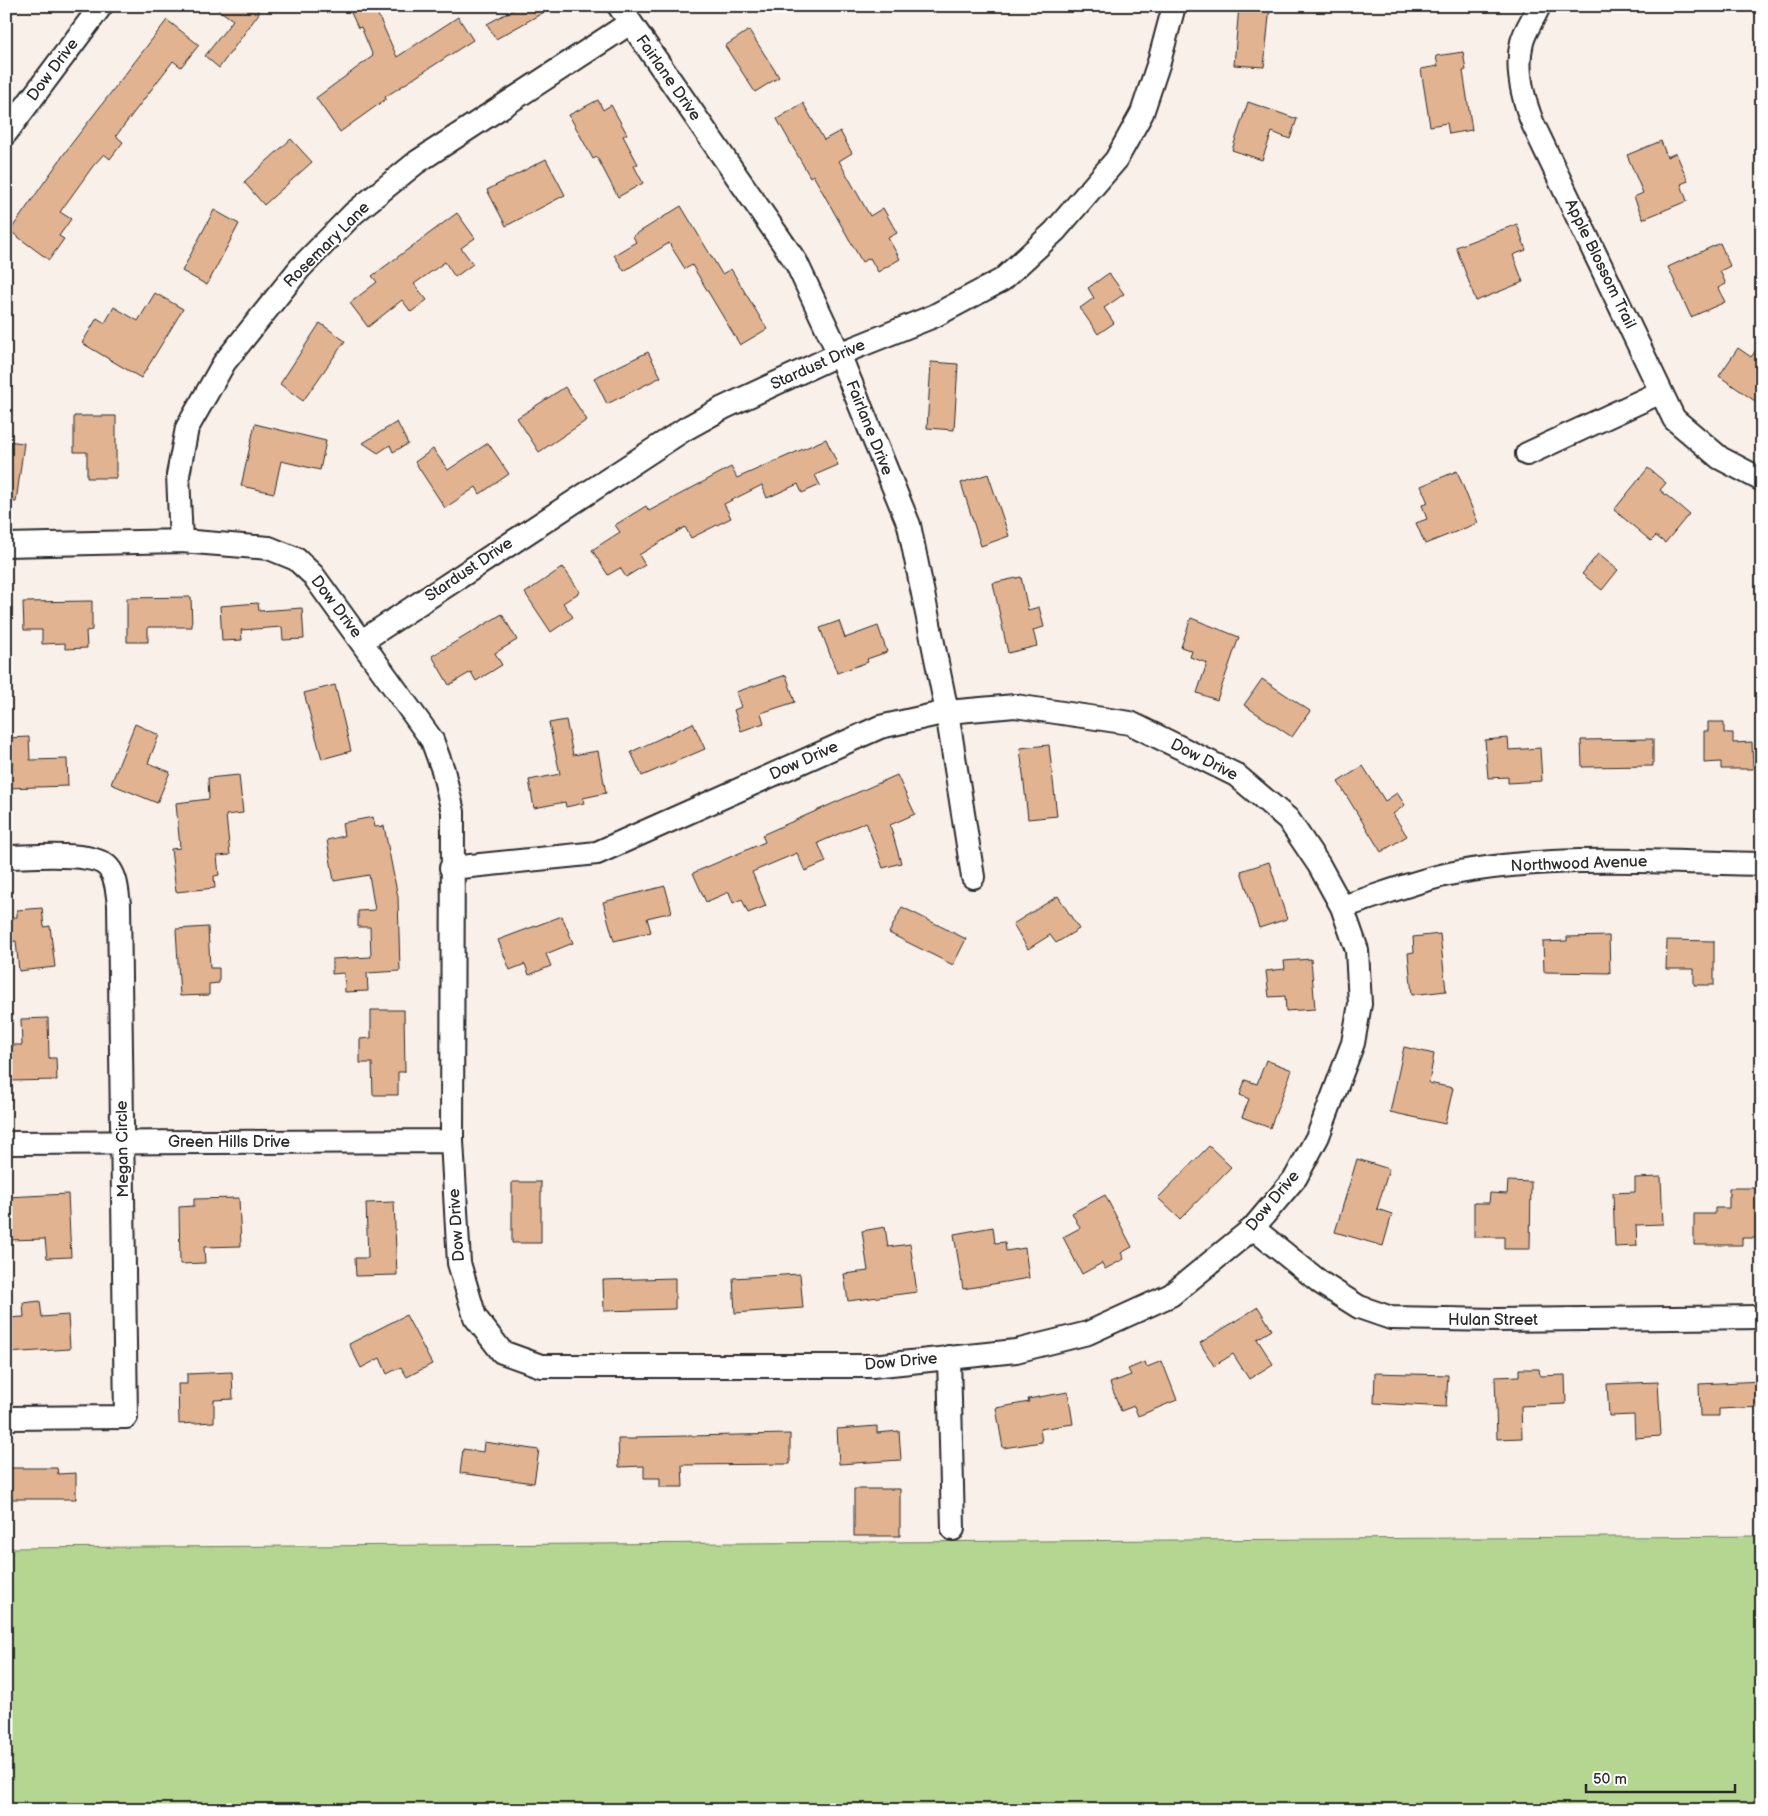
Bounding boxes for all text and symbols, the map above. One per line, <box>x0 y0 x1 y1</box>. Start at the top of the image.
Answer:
street label: Fairlane Drive <box>631 31 705 125</box>
street label: Dow Drive <box>23 35 83 105</box>
street label: Apple Blossom Trail <box>1560 196 1640 332</box>
street label: Rosemary Lane <box>280 198 374 292</box>
street label: Stardust Drive <box>768 335 869 394</box>
street label: Fairlane Drive <box>841 378 897 479</box>
street label: Stardust Drive <box>422 533 517 606</box>
street label: Dow Drive <box>306 572 366 642</box>
street label: Dow Drive <box>1167 735 1241 785</box>
street label: Dow Drive <box>767 737 842 785</box>
street label: Northwood Avenue <box>1510 852 1648 876</box>
street label: Megan Circle <box>113 1100 133 1198</box>
street label: Green Hills Drive <box>168 1133 291 1152</box>
street label: Dow Drive <box>1242 1167 1304 1235</box>
street label: Dow Drive <box>445 1187 469 1262</box>
street label: Hulan Street <box>1448 1311 1538 1330</box>
street label: Dow Drive <box>864 1349 939 1375</box>
scale bar <box>1586 1761 1734 1793</box>
text: 50 m <box>1593 1770 1627 1789</box>

